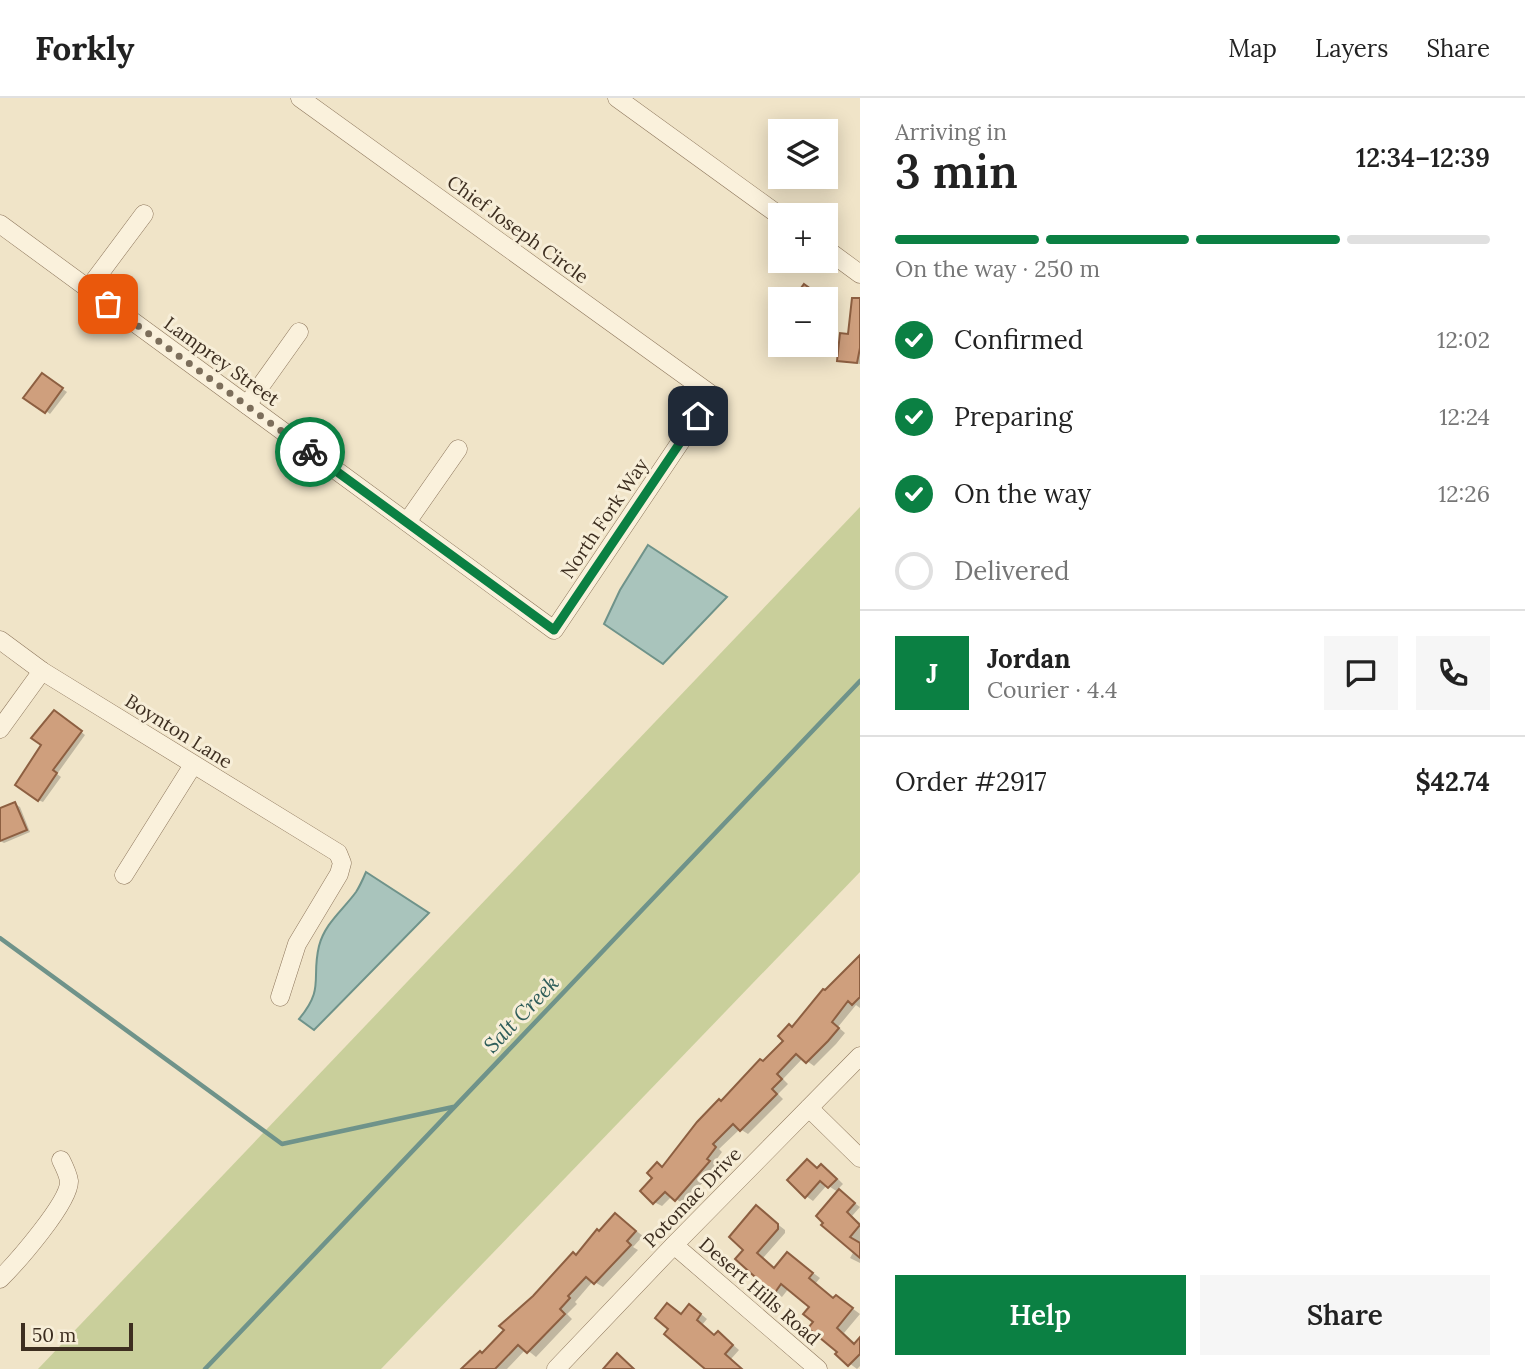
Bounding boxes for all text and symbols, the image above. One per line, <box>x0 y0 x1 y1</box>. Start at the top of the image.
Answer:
text: Forkly <box>35 27 135 69</box>
text: Map <box>1228 33 1277 64</box>
text: Layers <box>1315 33 1388 64</box>
text: Share <box>1426 33 1490 64</box>
text: Arriving in <box>895 117 1007 146</box>
map controls <box>768 119 838 357</box>
button: layers <box>768 119 838 189</box>
text: 12:34–12:39 <box>1356 141 1490 174</box>
text: 3 min <box>895 142 1018 201</box>
street label: Chief Joseph Circle <box>443 170 593 288</box>
button: + <box>768 203 838 273</box>
text: On the way · 250 m <box>895 254 1100 283</box>
pin <box>78 274 138 334</box>
icon: bag <box>89 285 127 323</box>
button: − <box>768 287 838 357</box>
street label: Lamprey Street <box>160 311 285 411</box>
icon: check <box>895 321 933 359</box>
text: Confirmed <box>954 323 1083 356</box>
text: 12:02 <box>1437 325 1490 354</box>
pin <box>668 386 728 446</box>
icon: home <box>679 397 717 435</box>
icon: check <box>895 398 933 436</box>
text: Preparing <box>954 400 1073 433</box>
text: 12:24 <box>1439 402 1490 431</box>
courier <box>275 417 345 487</box>
icon: bike <box>291 433 329 471</box>
street label: North Fork Way <box>555 453 653 583</box>
icon: check <box>895 475 933 513</box>
text: On the way <box>954 477 1091 510</box>
text: 12:26 <box>1438 479 1490 508</box>
text: Delivered <box>954 554 1070 587</box>
button: chat <box>1324 636 1398 710</box>
button: phone <box>1416 636 1490 710</box>
text: Jordan <box>987 642 1071 675</box>
text: J <box>926 657 938 690</box>
text: Courier · 4.4 <box>987 675 1118 704</box>
street label: Boynton Lane <box>121 688 237 774</box>
text: Order #2917 <box>895 765 1046 798</box>
text: $42.74 <box>1415 765 1490 798</box>
water label: Salt Creek <box>478 970 565 1058</box>
street label: Potomac Drive <box>638 1142 746 1252</box>
street label: Desert Hills Road <box>695 1232 825 1350</box>
button: Help <box>895 1275 1186 1355</box>
button: Share <box>1200 1275 1490 1355</box>
scale bar <box>21 1320 133 1352</box>
text: 50 m <box>32 1323 76 1347</box>

